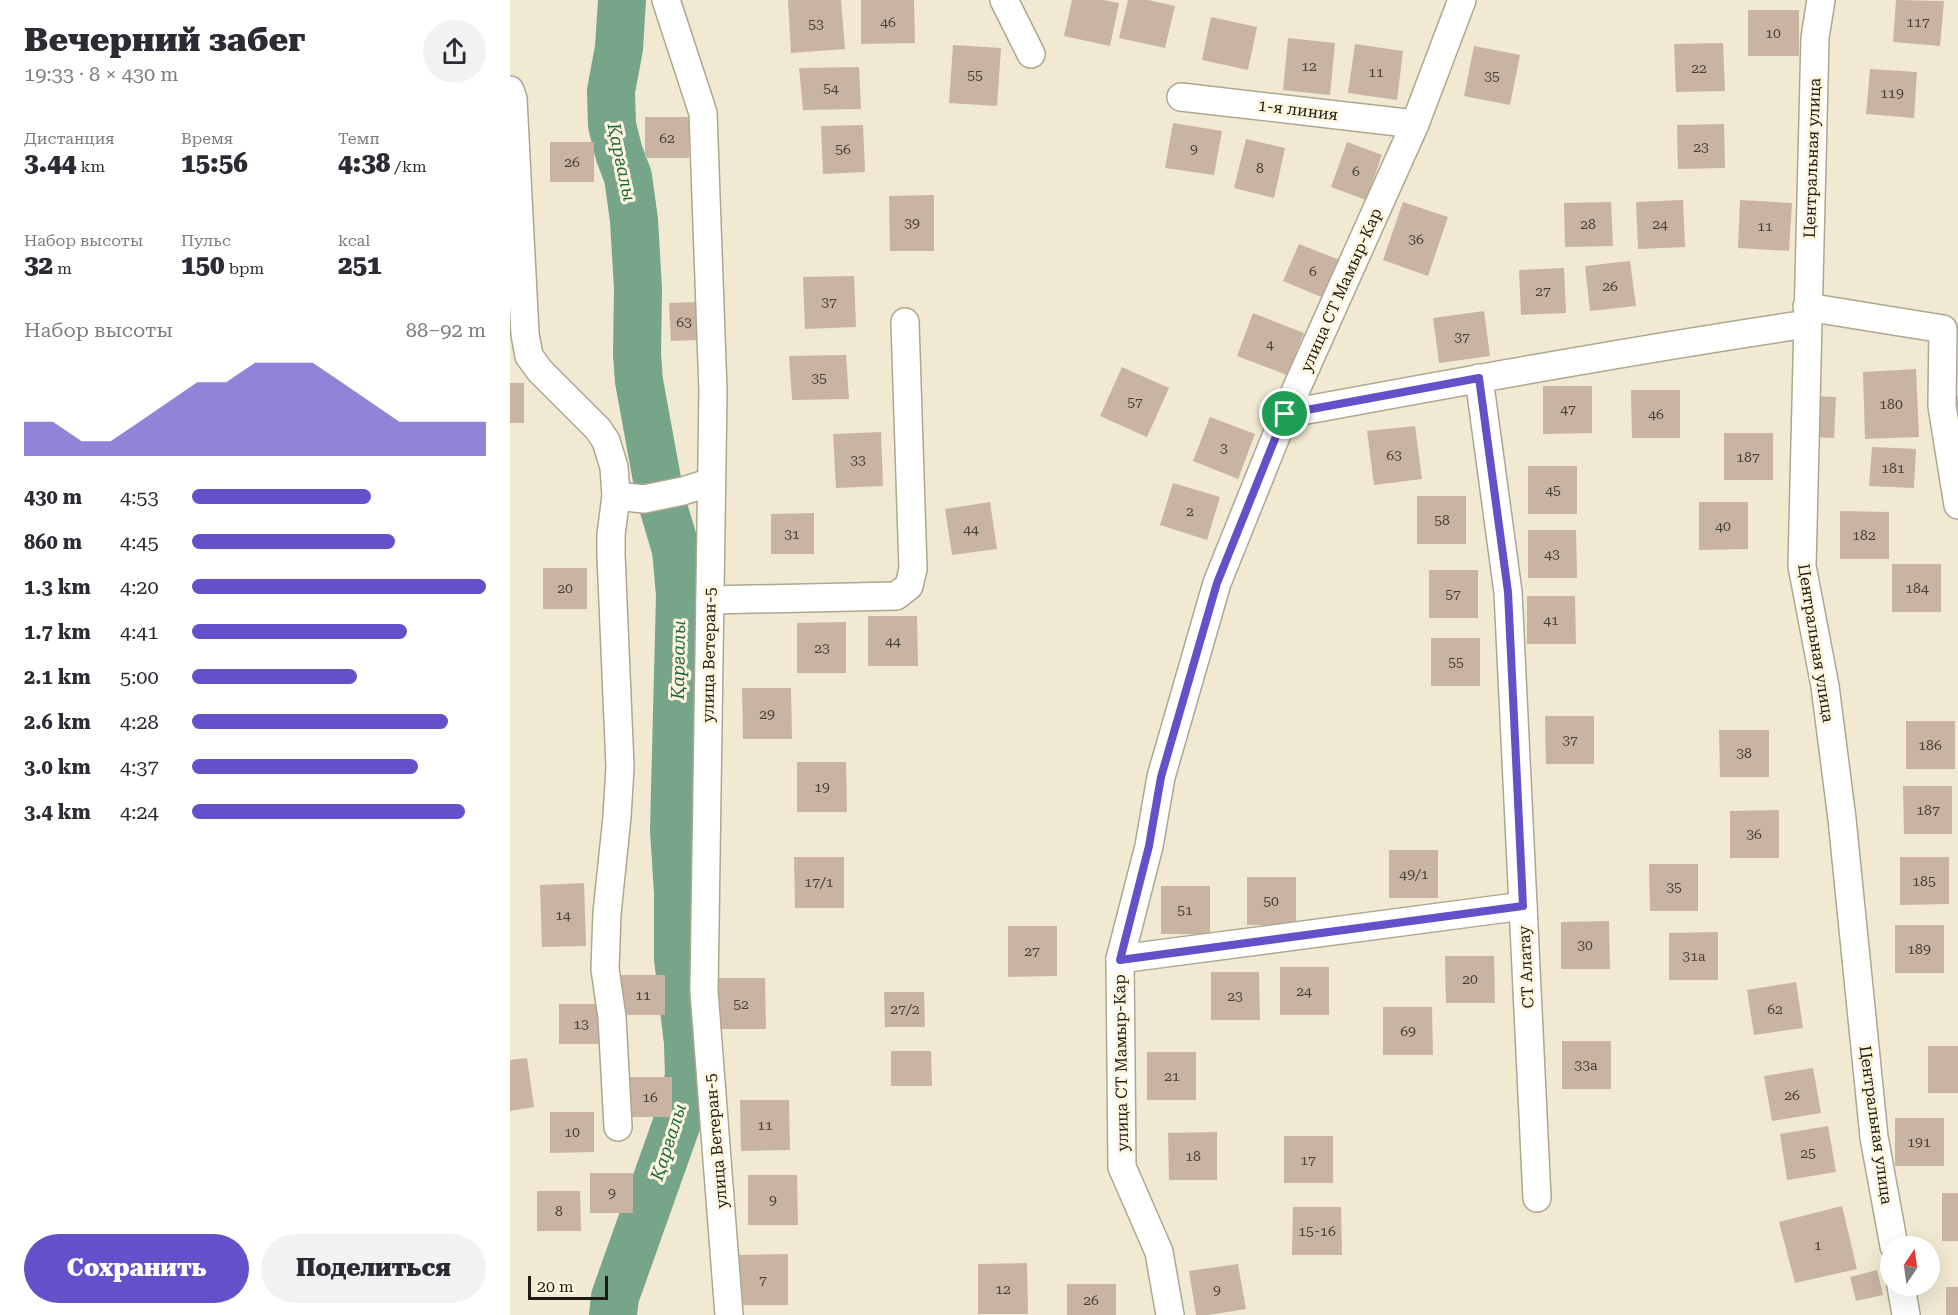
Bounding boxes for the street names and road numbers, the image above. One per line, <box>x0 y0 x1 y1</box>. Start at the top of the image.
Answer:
street label: Центральная улица <box>1800 77 1824 238</box>
street label: 1-я линия <box>1257 96 1339 124</box>
street label: улица СТ Мамыр-Кар <box>1296 205 1386 375</box>
street label: Центральная улица <box>1794 562 1838 724</box>
street label: улица Ветеран-5 <box>698 587 720 723</box>
street label: СТ Алатау <box>1514 924 1538 1009</box>
street label: улица СТ Мамыр-Кар <box>1110 974 1132 1152</box>
street label: Центральная улица <box>1855 1044 1897 1206</box>
street label: улица Ветеран-5 <box>701 1073 731 1209</box>

